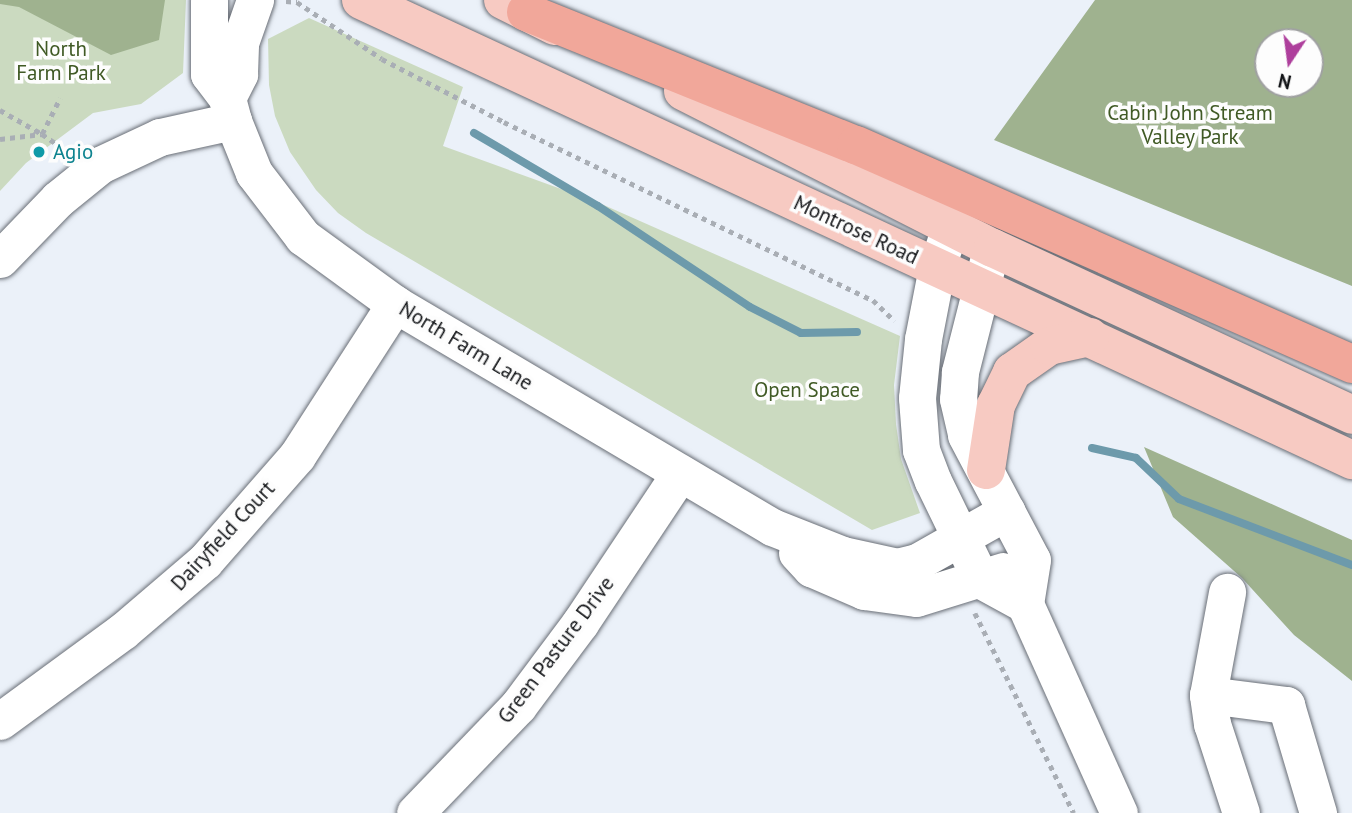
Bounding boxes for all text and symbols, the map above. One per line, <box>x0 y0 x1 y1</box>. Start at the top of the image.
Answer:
north arrow <box>1254 28 1324 98</box>
park label: North Farm Park <box>16 36 106 86</box>
text: N <box>1276 68 1294 95</box>
park label: Cabin John Stream Valley Park <box>1107 100 1273 150</box>
place label: Agio <box>53 139 93 165</box>
marker: Agio <box>31 144 47 160</box>
street label: Montrose Road <box>790 190 922 270</box>
street label: North Farm Lane <box>395 296 537 396</box>
park label: Open Space <box>754 377 860 403</box>
street label: Dairyfield Court <box>166 476 280 596</box>
street label: Green Pasture Drive <box>493 572 619 728</box>

